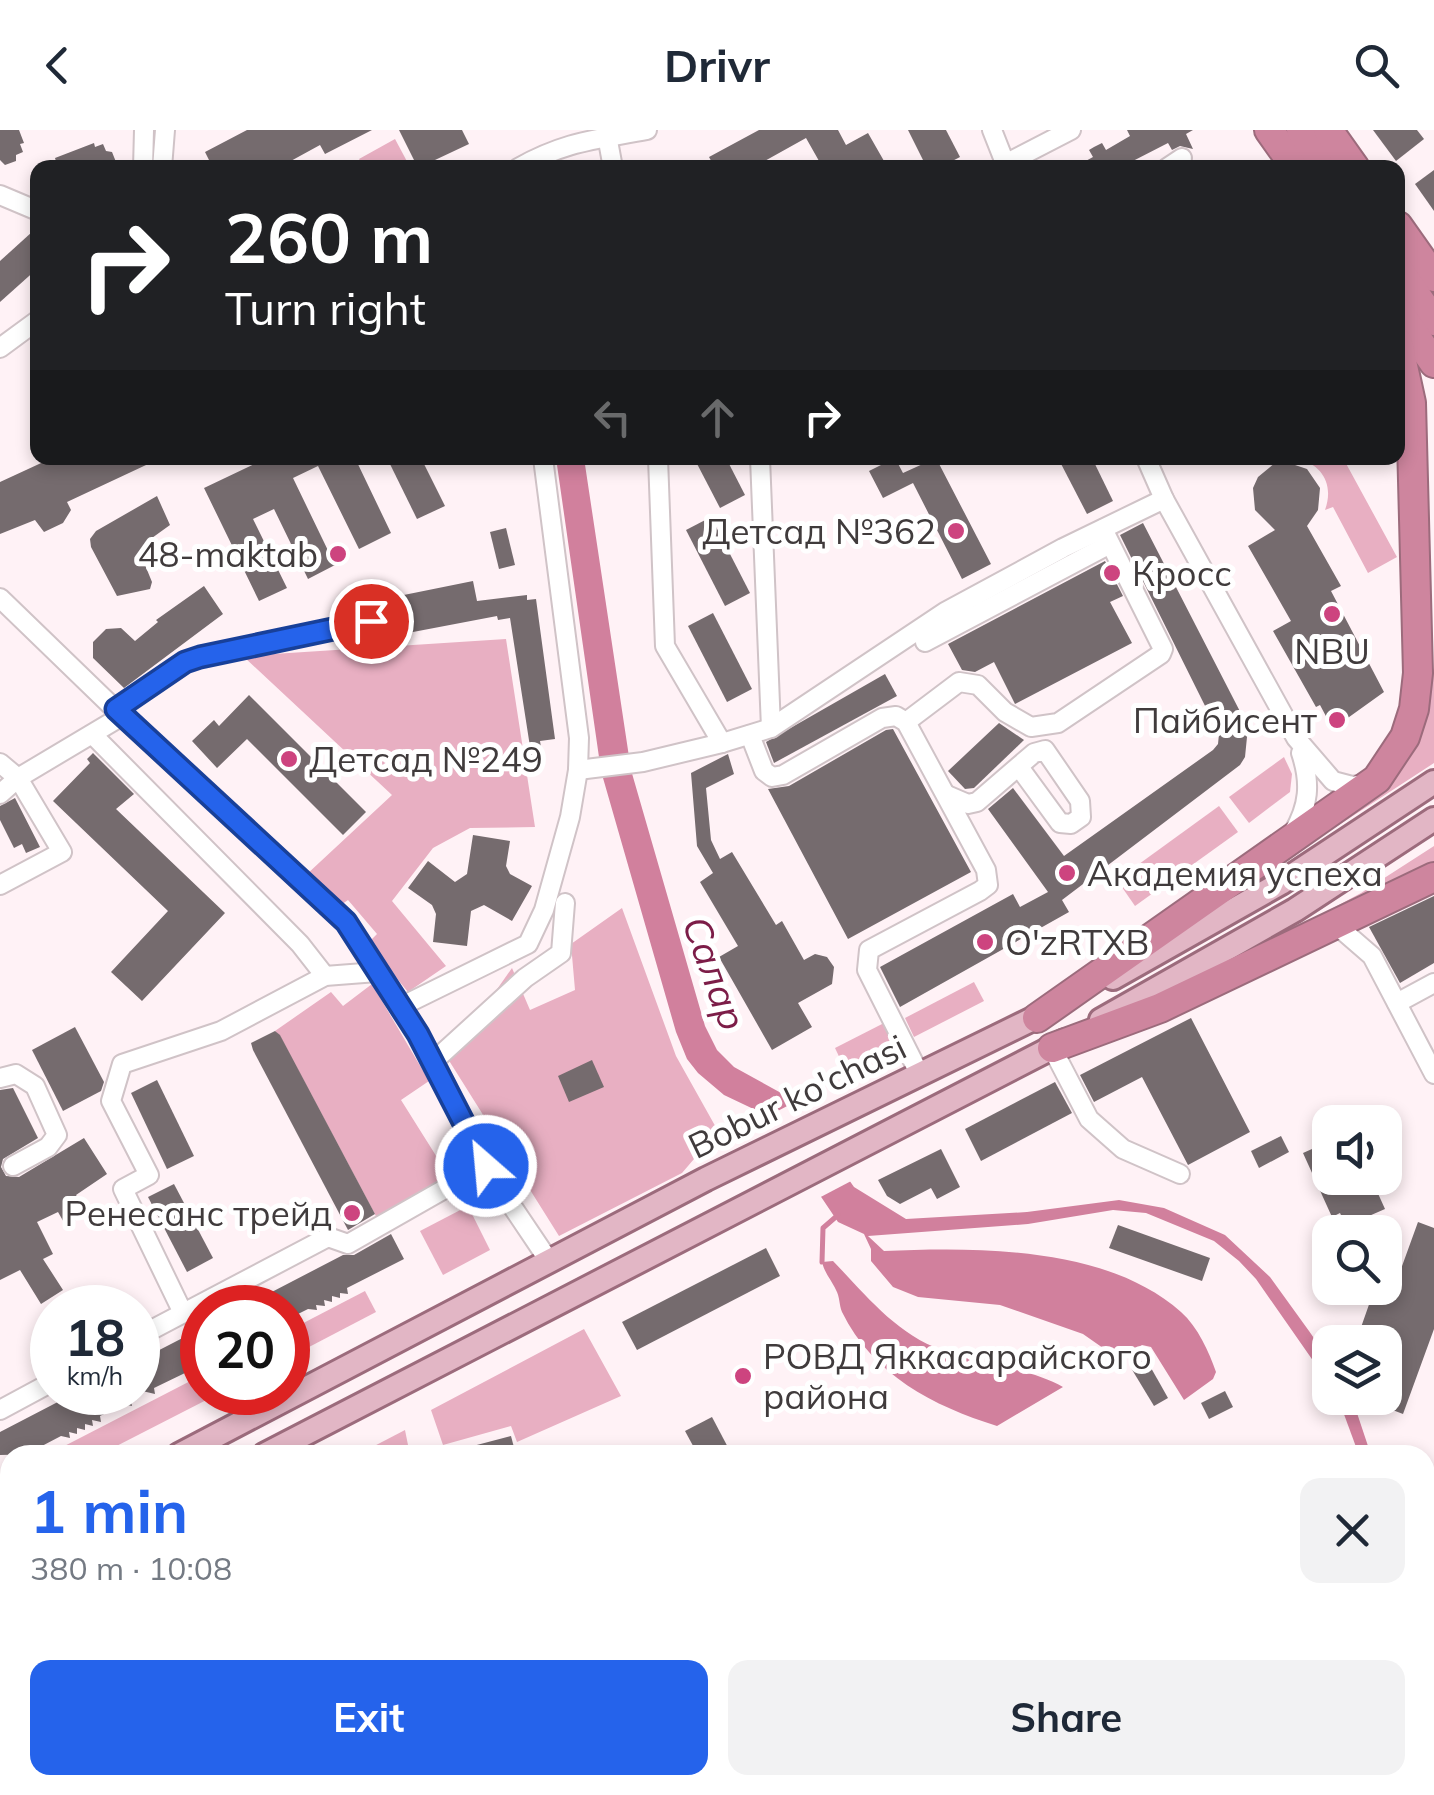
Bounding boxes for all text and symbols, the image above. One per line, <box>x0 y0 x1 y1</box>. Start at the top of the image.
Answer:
text: Drivr <box>664 37 770 93</box>
icon: back <box>30 38 85 93</box>
icon: search <box>1349 38 1404 93</box>
text: 260 m <box>225 193 433 281</box>
icon: right <box>60 200 190 330</box>
text: Turn right <box>225 280 426 336</box>
icon: left <box>585 390 640 445</box>
icon: ahead <box>690 390 745 445</box>
icon: right <box>795 390 850 445</box>
place label: Детсад №362 <box>702 509 936 553</box>
marker: Детсад №362 <box>945 520 967 542</box>
place label: 48-maktab <box>137 532 318 576</box>
marker: 48-maktab <box>327 543 349 565</box>
place label: Кросс <box>1132 551 1232 595</box>
marker: Кросс <box>1101 562 1123 584</box>
pin <box>329 579 414 664</box>
icon: arrive <box>344 594 399 649</box>
marker: NBU <box>1321 603 1343 625</box>
place label: NBU <box>1294 629 1370 673</box>
place label: Пайбисент <box>1133 698 1317 742</box>
marker: Пайбисент <box>1326 709 1348 731</box>
place label: Детсад №249 <box>309 737 543 781</box>
marker: Детсад №249 <box>278 748 300 770</box>
place label: Академия успеха <box>1087 851 1383 895</box>
marker: Академия успеха <box>1056 862 1078 884</box>
water label: Салар <box>672 910 758 1036</box>
place label: O'zRTXB <box>1005 920 1149 964</box>
marker: O'zRTXB <box>974 931 996 953</box>
street label: Bobur ko'chasi <box>681 1024 913 1168</box>
map controls <box>1312 1105 1402 1415</box>
button: sound <box>1312 1105 1402 1195</box>
position arrow <box>434 1114 538 1218</box>
place label: Ренесанс трейд <box>65 1191 332 1235</box>
marker: Ренесанс трейд <box>341 1202 363 1224</box>
button: search <box>1312 1215 1402 1305</box>
speed limit sign: 20 <box>180 1285 310 1415</box>
text: 18 <box>65 1306 125 1369</box>
button: layers <box>1312 1325 1402 1415</box>
place label: РОВД Яккасарайского района <box>763 1334 1152 1418</box>
text: km/h <box>67 1360 123 1391</box>
marker: РОВД Яккасарайского района <box>732 1365 754 1387</box>
text: 1 min <box>30 1473 188 1548</box>
button: close <box>1300 1478 1405 1583</box>
text: 380 m · 10:08 <box>30 1548 232 1588</box>
button: Exit <box>30 1660 708 1775</box>
button: Share <box>728 1660 1405 1775</box>

